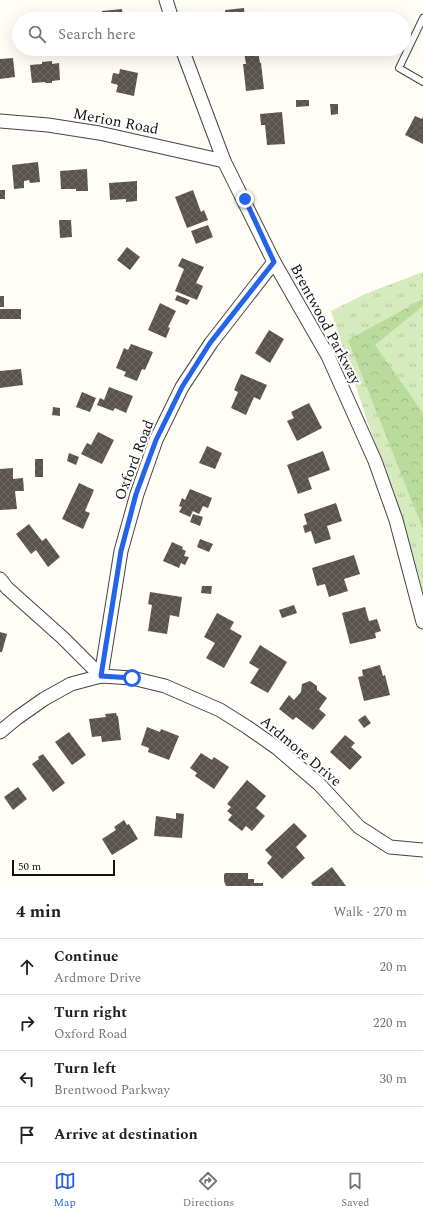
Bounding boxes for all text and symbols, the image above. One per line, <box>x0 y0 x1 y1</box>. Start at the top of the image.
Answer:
search box <box>12 12 411 56</box>
icon: search <box>26 23 48 45</box>
text: Search here <box>58 23 136 46</box>
street label: Merion Road <box>71 102 161 141</box>
route end <box>236 190 254 208</box>
street label: Brentwood Parkway <box>284 260 367 389</box>
street label: Oxford Road <box>109 417 160 504</box>
route start <box>123 669 141 687</box>
street label: Ardmore Drive <box>255 710 346 792</box>
scale bar <box>12 858 115 877</box>
text: 50 m <box>18 858 41 875</box>
text: 4 min <box>16 899 61 925</box>
text: Walk · 270 m <box>333 902 407 922</box>
text: Continue <box>54 945 119 968</box>
icon: ahead <box>16 956 38 978</box>
text: 20 m <box>380 957 407 977</box>
text: Ardmore Drive <box>54 968 141 988</box>
text: Turn right <box>54 1001 127 1024</box>
icon: right <box>16 1012 38 1034</box>
text: 220 m <box>373 1013 407 1033</box>
text: Oxford Road <box>54 1024 127 1044</box>
text: Turn left <box>54 1057 116 1080</box>
icon: left <box>16 1068 38 1090</box>
text: 30 m <box>380 1069 407 1089</box>
text: Brentwood Parkway <box>54 1080 170 1100</box>
text: Arrive at destination <box>54 1123 198 1146</box>
icon: arrive <box>16 1124 38 1146</box>
tab: Map <box>54 1170 76 1211</box>
tab: Directions <box>183 1170 234 1211</box>
tab: Saved <box>341 1170 369 1211</box>

